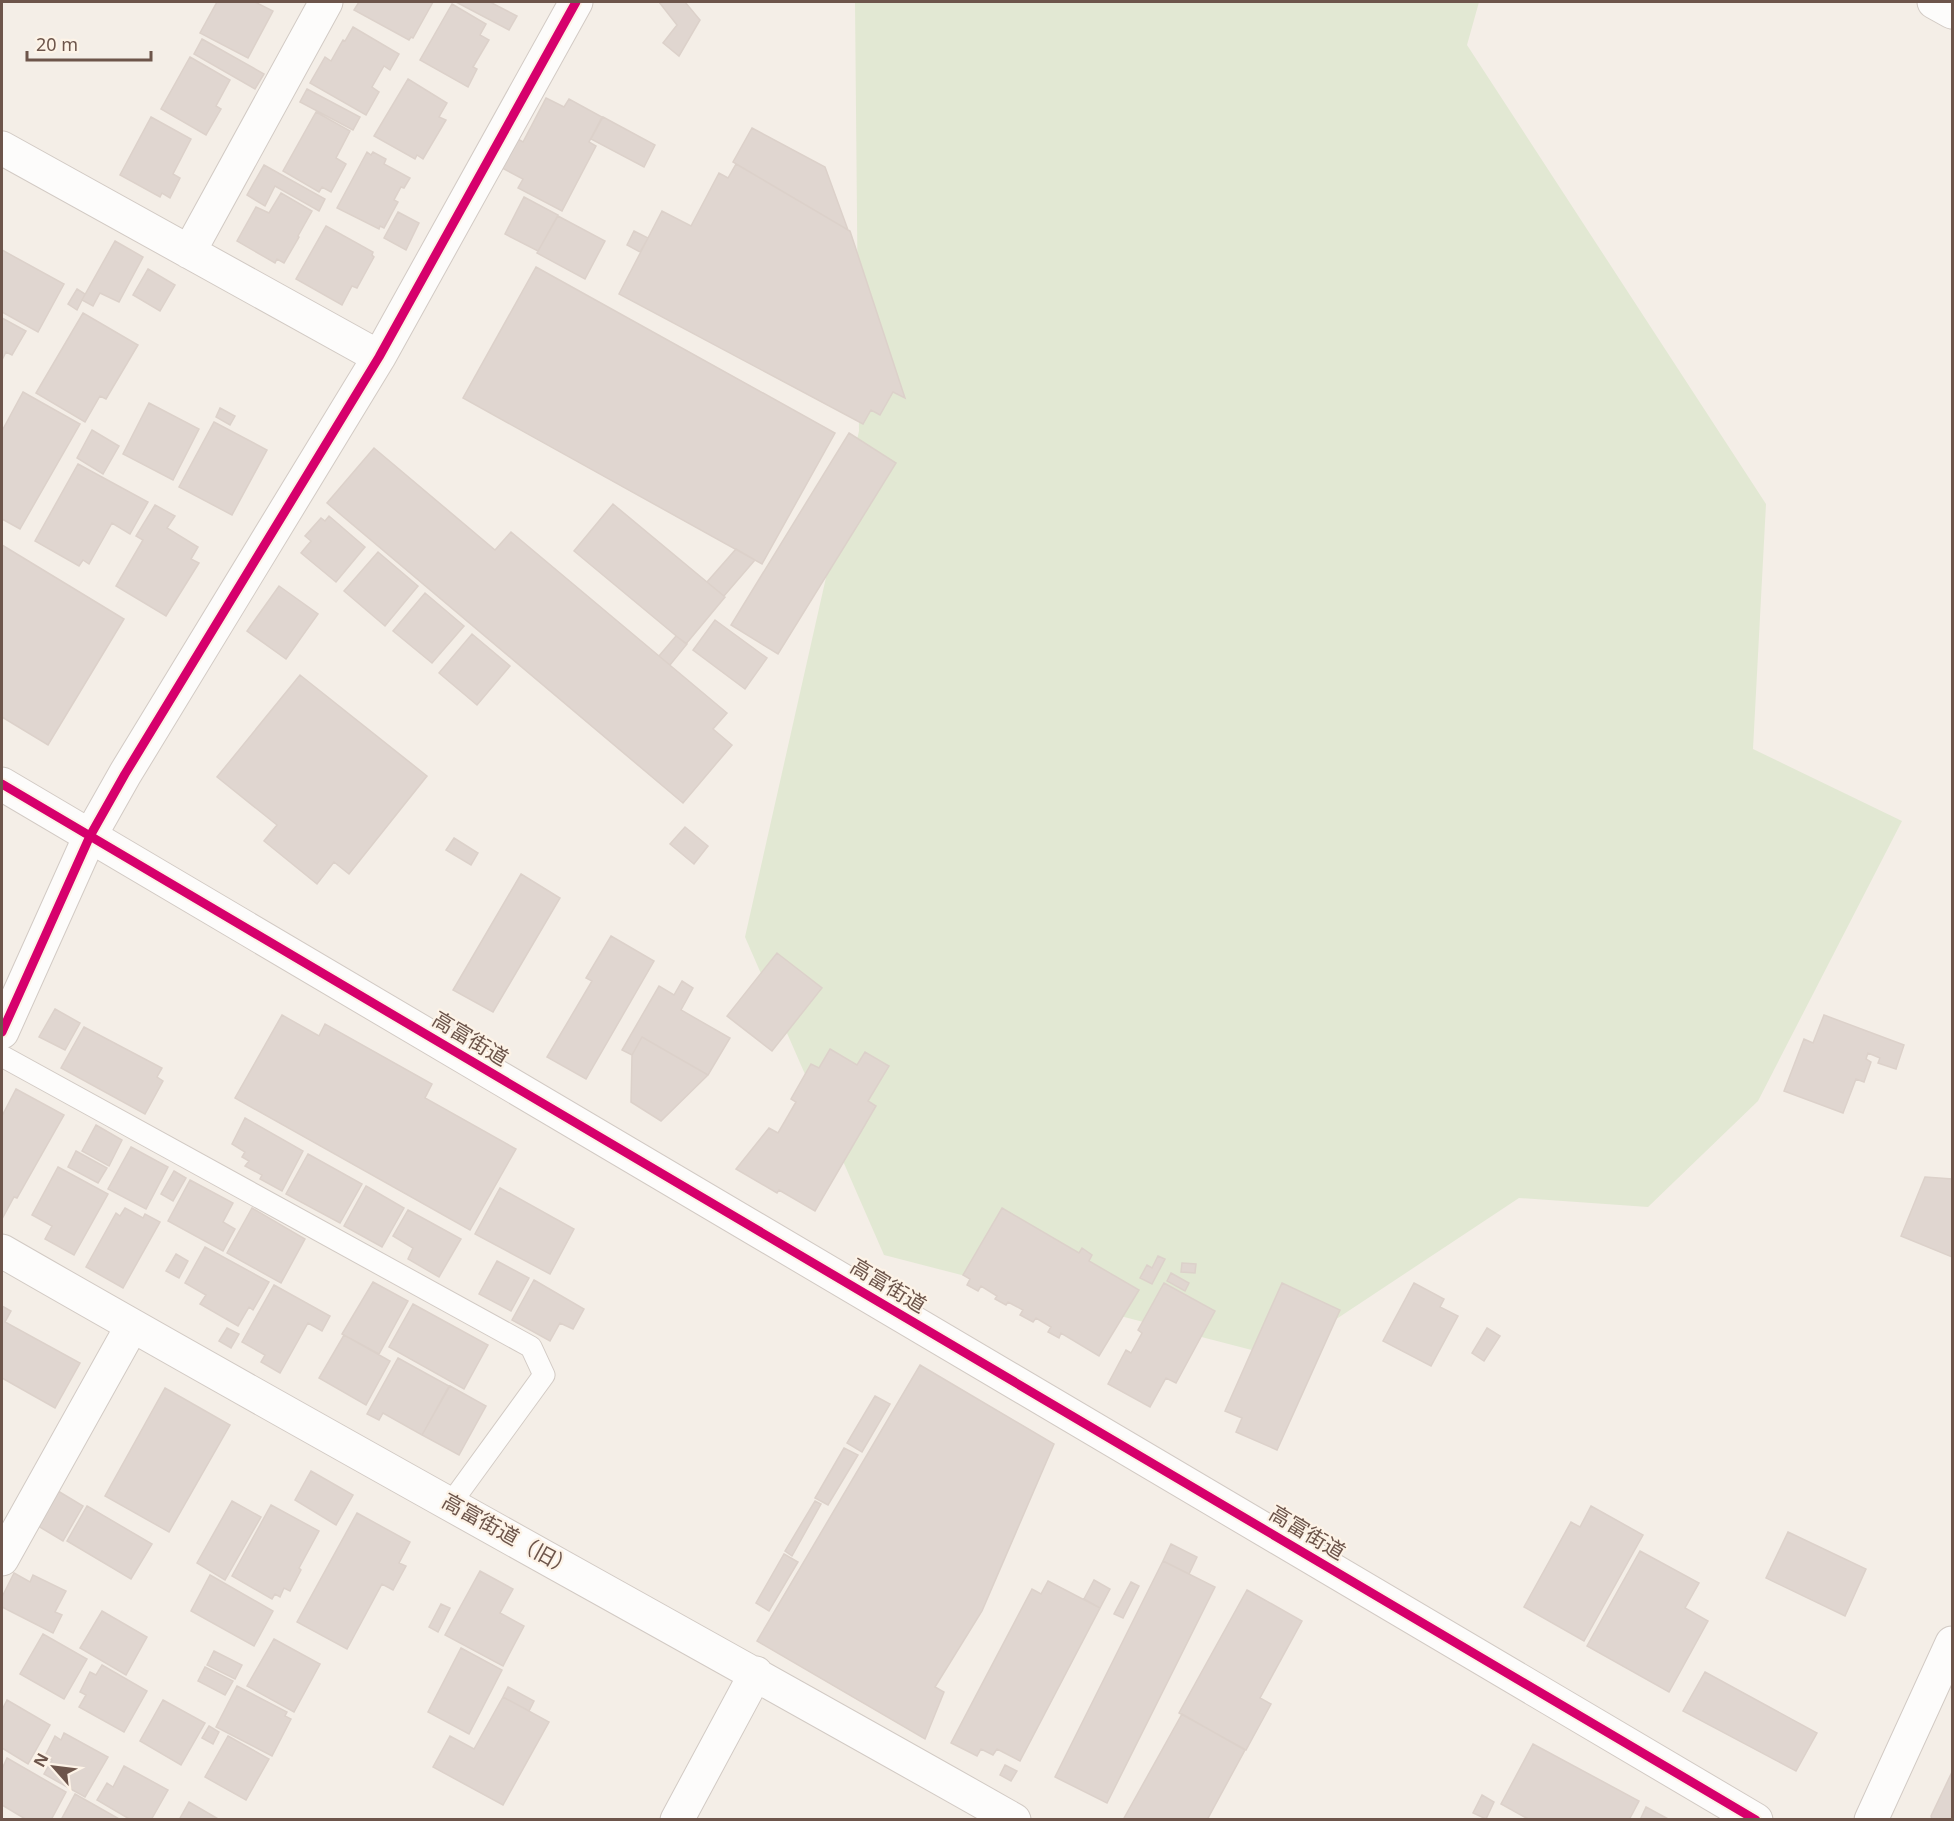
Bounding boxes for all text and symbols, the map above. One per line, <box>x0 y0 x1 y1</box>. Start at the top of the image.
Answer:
scale bar <box>27 24 152 62</box>
text: 20 m <box>36 32 78 56</box>
street label: 高富街道 <box>427 1005 514 1072</box>
street label: 高富街道 <box>845 1252 932 1319</box>
street label: 高富街道（旧） <box>437 1486 580 1582</box>
street label: 高富街道 <box>1264 1499 1351 1566</box>
north arrow <box>24 1737 84 1797</box>
text: N <box>28 1749 54 1771</box>

